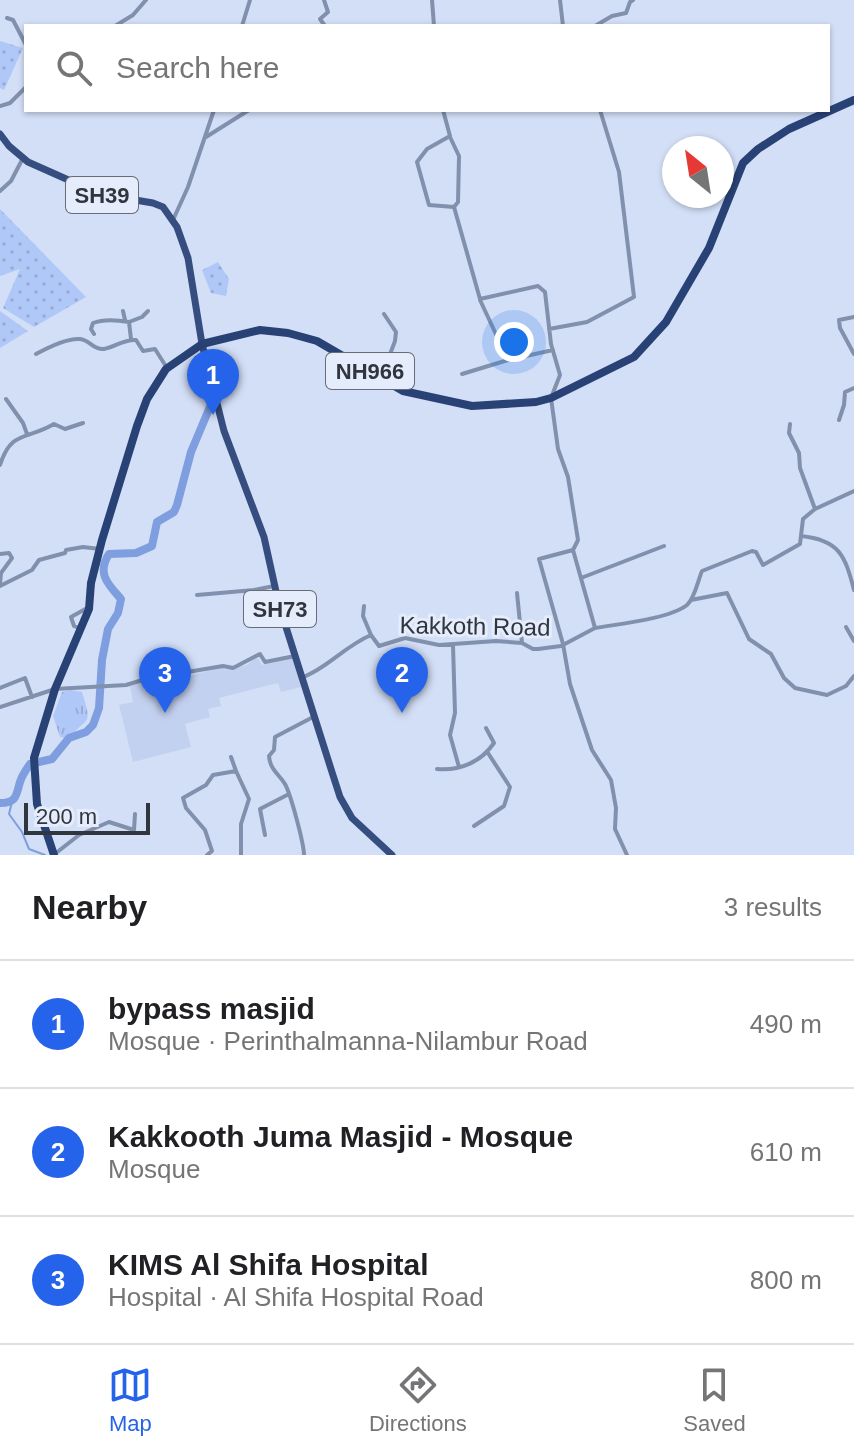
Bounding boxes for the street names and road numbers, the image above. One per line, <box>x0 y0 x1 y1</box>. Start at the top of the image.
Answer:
road number: SH39 <box>66 177 138 213</box>
road number: NH966 <box>326 353 414 389</box>
road number: SH73 <box>244 591 316 627</box>
street label: Kakkoth Road <box>399 611 551 641</box>

